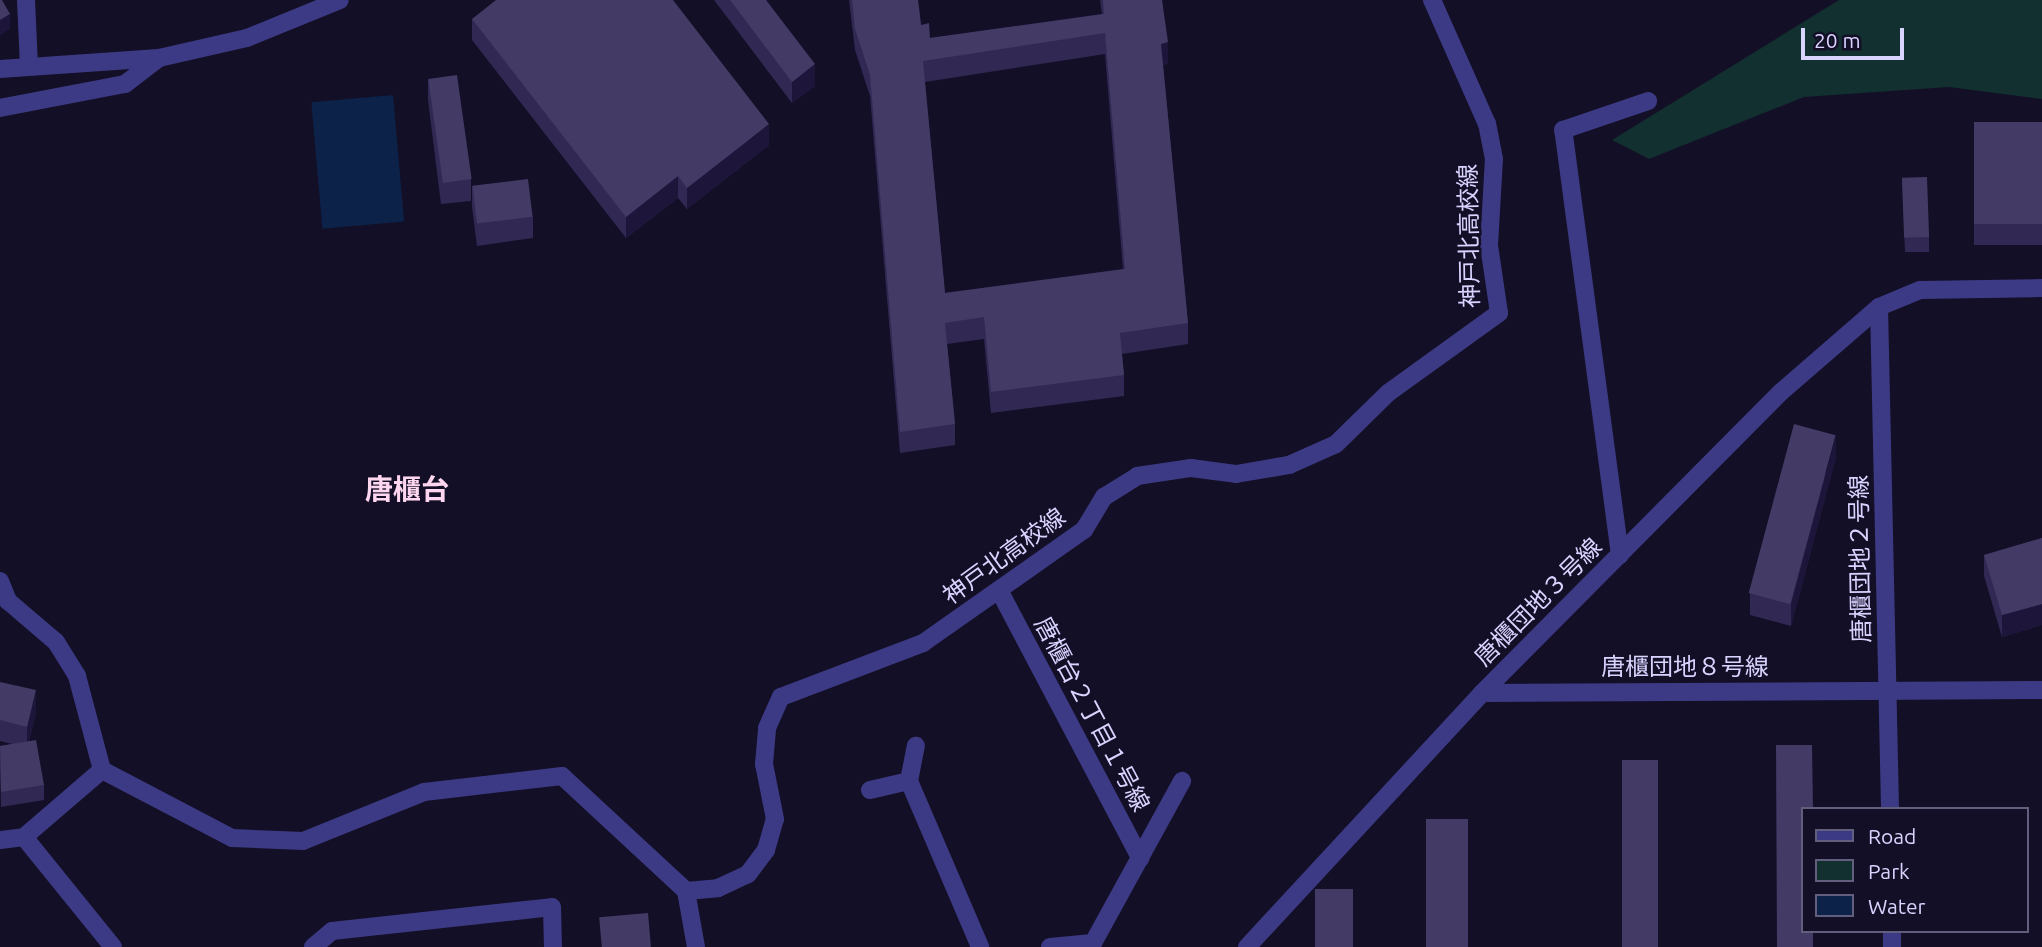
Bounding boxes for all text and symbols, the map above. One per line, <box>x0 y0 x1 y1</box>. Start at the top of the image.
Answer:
scale bar <box>1804 14 1907 58</box>
text: 20 m <box>1814 28 1861 52</box>
street label: 神戸北高校線 <box>1453 164 1485 308</box>
district label: 唐櫃台 <box>365 472 449 506</box>
street label: 唐櫃団地２号線 <box>1844 475 1876 643</box>
street label: 神戸北高校線 <box>937 502 1071 610</box>
street label: 唐櫃団地３号線 <box>1468 532 1608 672</box>
street label: 唐櫃台２丁目１号線 <box>1029 612 1155 816</box>
street label: 唐櫃団地８号線 <box>1601 653 1769 681</box>
legend <box>1800 807 2028 933</box>
text: Road <box>1868 824 1916 848</box>
text: Park <box>1868 859 1910 883</box>
text: Water <box>1868 894 1926 918</box>

